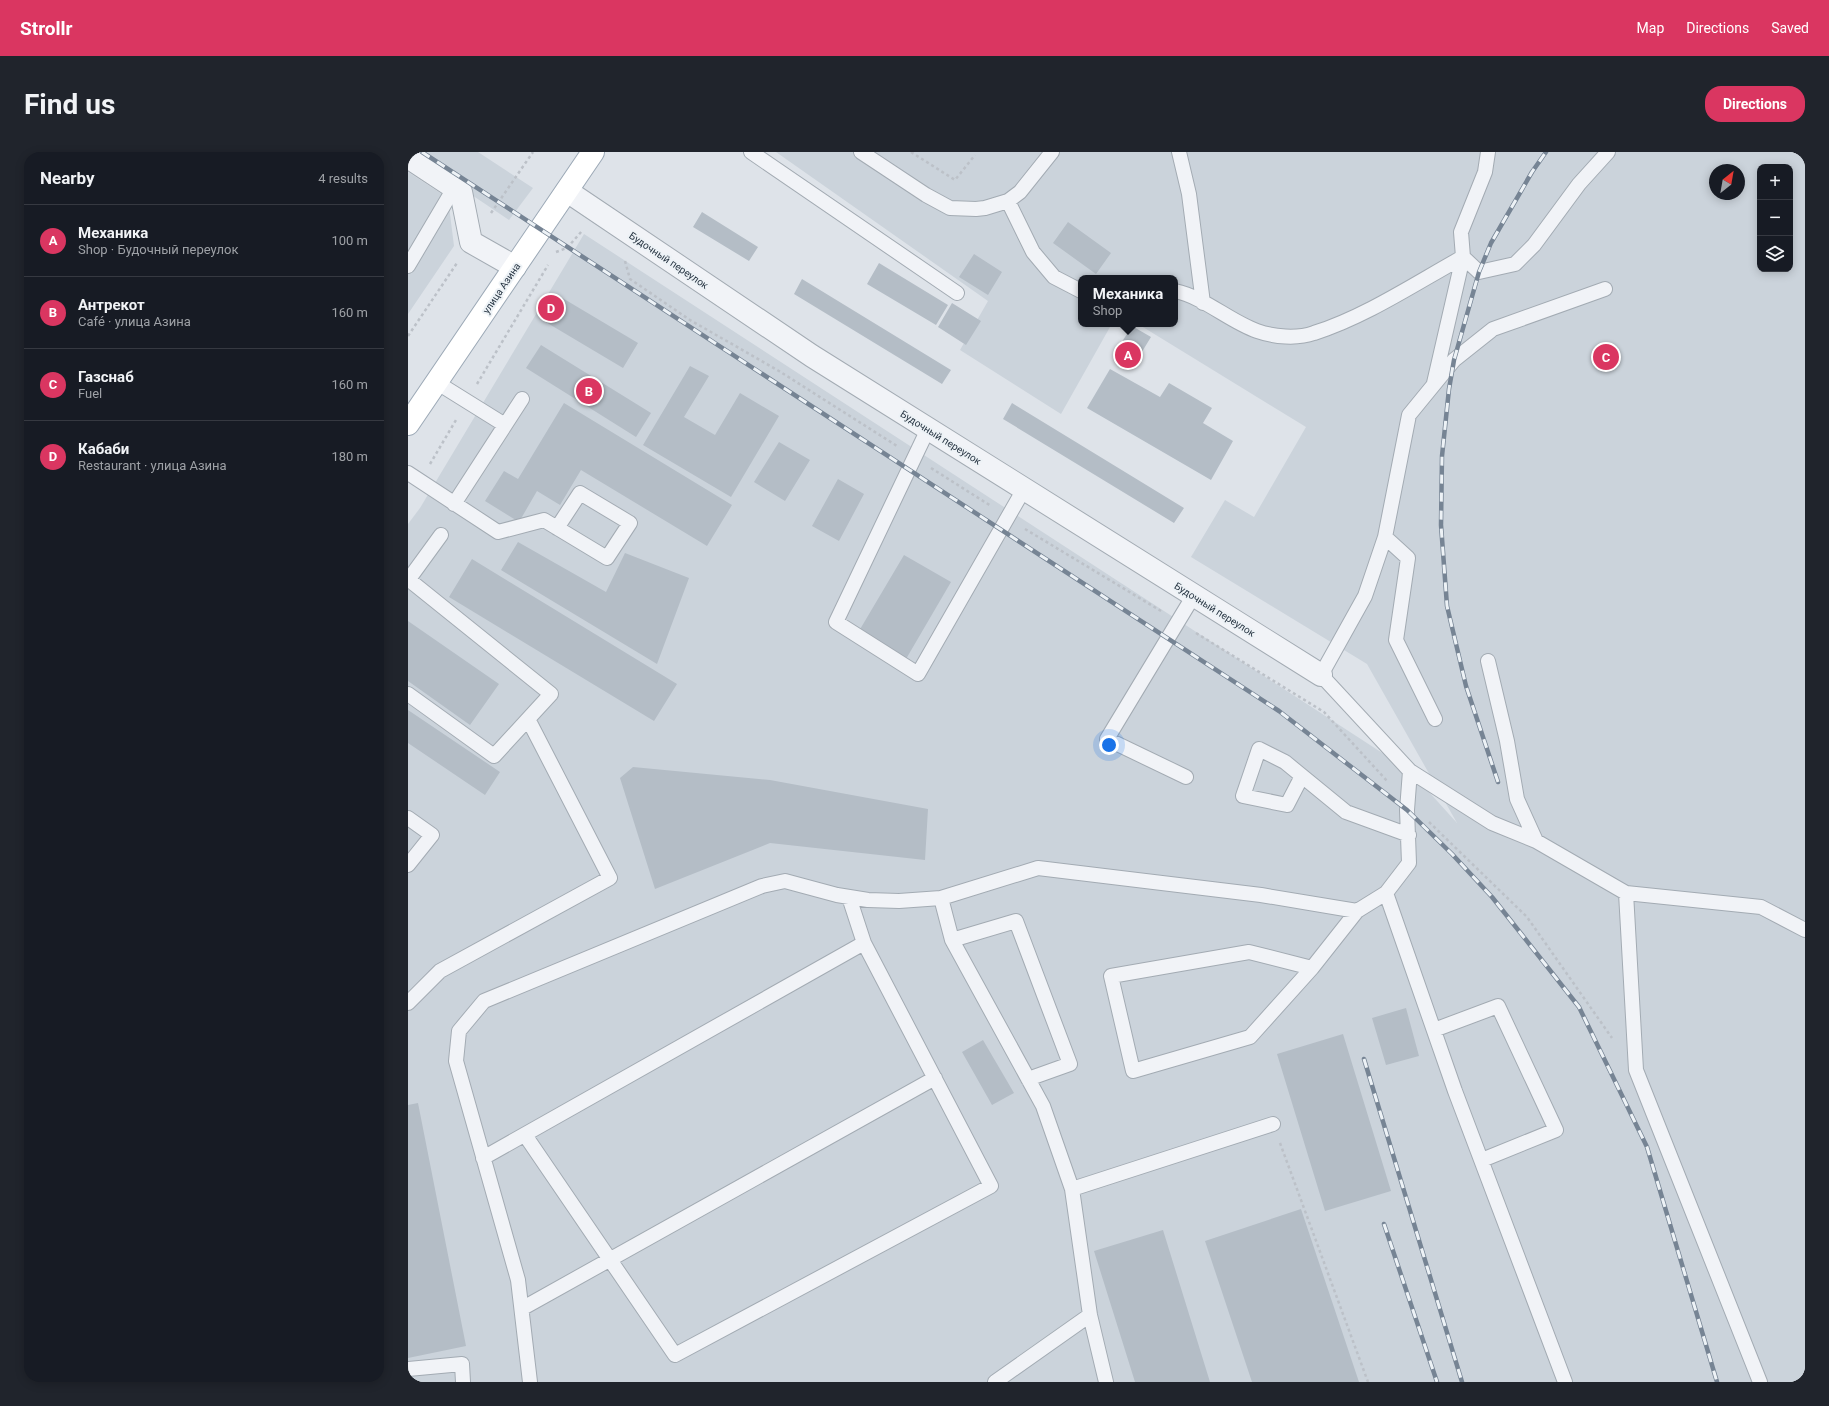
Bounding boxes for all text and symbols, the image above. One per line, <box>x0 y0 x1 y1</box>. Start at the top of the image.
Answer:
text: Strollr <box>20 17 73 40</box>
text: Map <box>1637 20 1664 36</box>
text: Directions <box>1686 20 1749 36</box>
text: Saved <box>1771 20 1809 36</box>
button: Directions <box>1705 86 1805 122</box>
text: Find us <box>24 88 115 121</box>
north arrow <box>1709 164 1745 200</box>
map controls <box>1757 164 1793 272</box>
button: + <box>1757 164 1793 200</box>
text: Nearby <box>40 168 95 188</box>
text: 4 results <box>318 171 368 186</box>
button: − <box>1757 200 1793 236</box>
text: Механика <box>78 224 148 242</box>
street label: Будочный переулок <box>627 230 711 291</box>
text: A <box>49 233 57 248</box>
text: 100 m <box>331 233 368 248</box>
button: layers <box>1757 236 1793 272</box>
text: Shop · Будочный переулок <box>78 242 238 257</box>
street label: улица Азина <box>480 261 522 316</box>
popup <box>1078 275 1178 327</box>
text: Механика <box>1093 285 1163 303</box>
pin: D <box>538 293 564 323</box>
text: Антрекот <box>78 296 145 314</box>
text: Shop <box>1093 303 1122 318</box>
text: B <box>49 305 57 320</box>
text: 160 m <box>331 305 368 320</box>
text: Café · улица Азина <box>78 314 191 329</box>
pin: A <box>1115 340 1141 370</box>
pin: C <box>1593 342 1619 372</box>
text: Газснаб <box>78 368 134 386</box>
pin: B <box>576 376 602 406</box>
text: C <box>49 377 57 392</box>
text: 160 m <box>331 377 368 392</box>
text: Fuel <box>78 386 102 401</box>
street label: Будочный переулок <box>898 408 984 467</box>
text: Кабаби <box>78 440 129 458</box>
text: D <box>49 449 57 464</box>
text: 180 m <box>331 449 368 464</box>
text: Restaurant · улица Азина <box>78 458 227 473</box>
street label: Будочный переулок <box>1172 580 1258 639</box>
your location <box>1099 735 1119 755</box>

